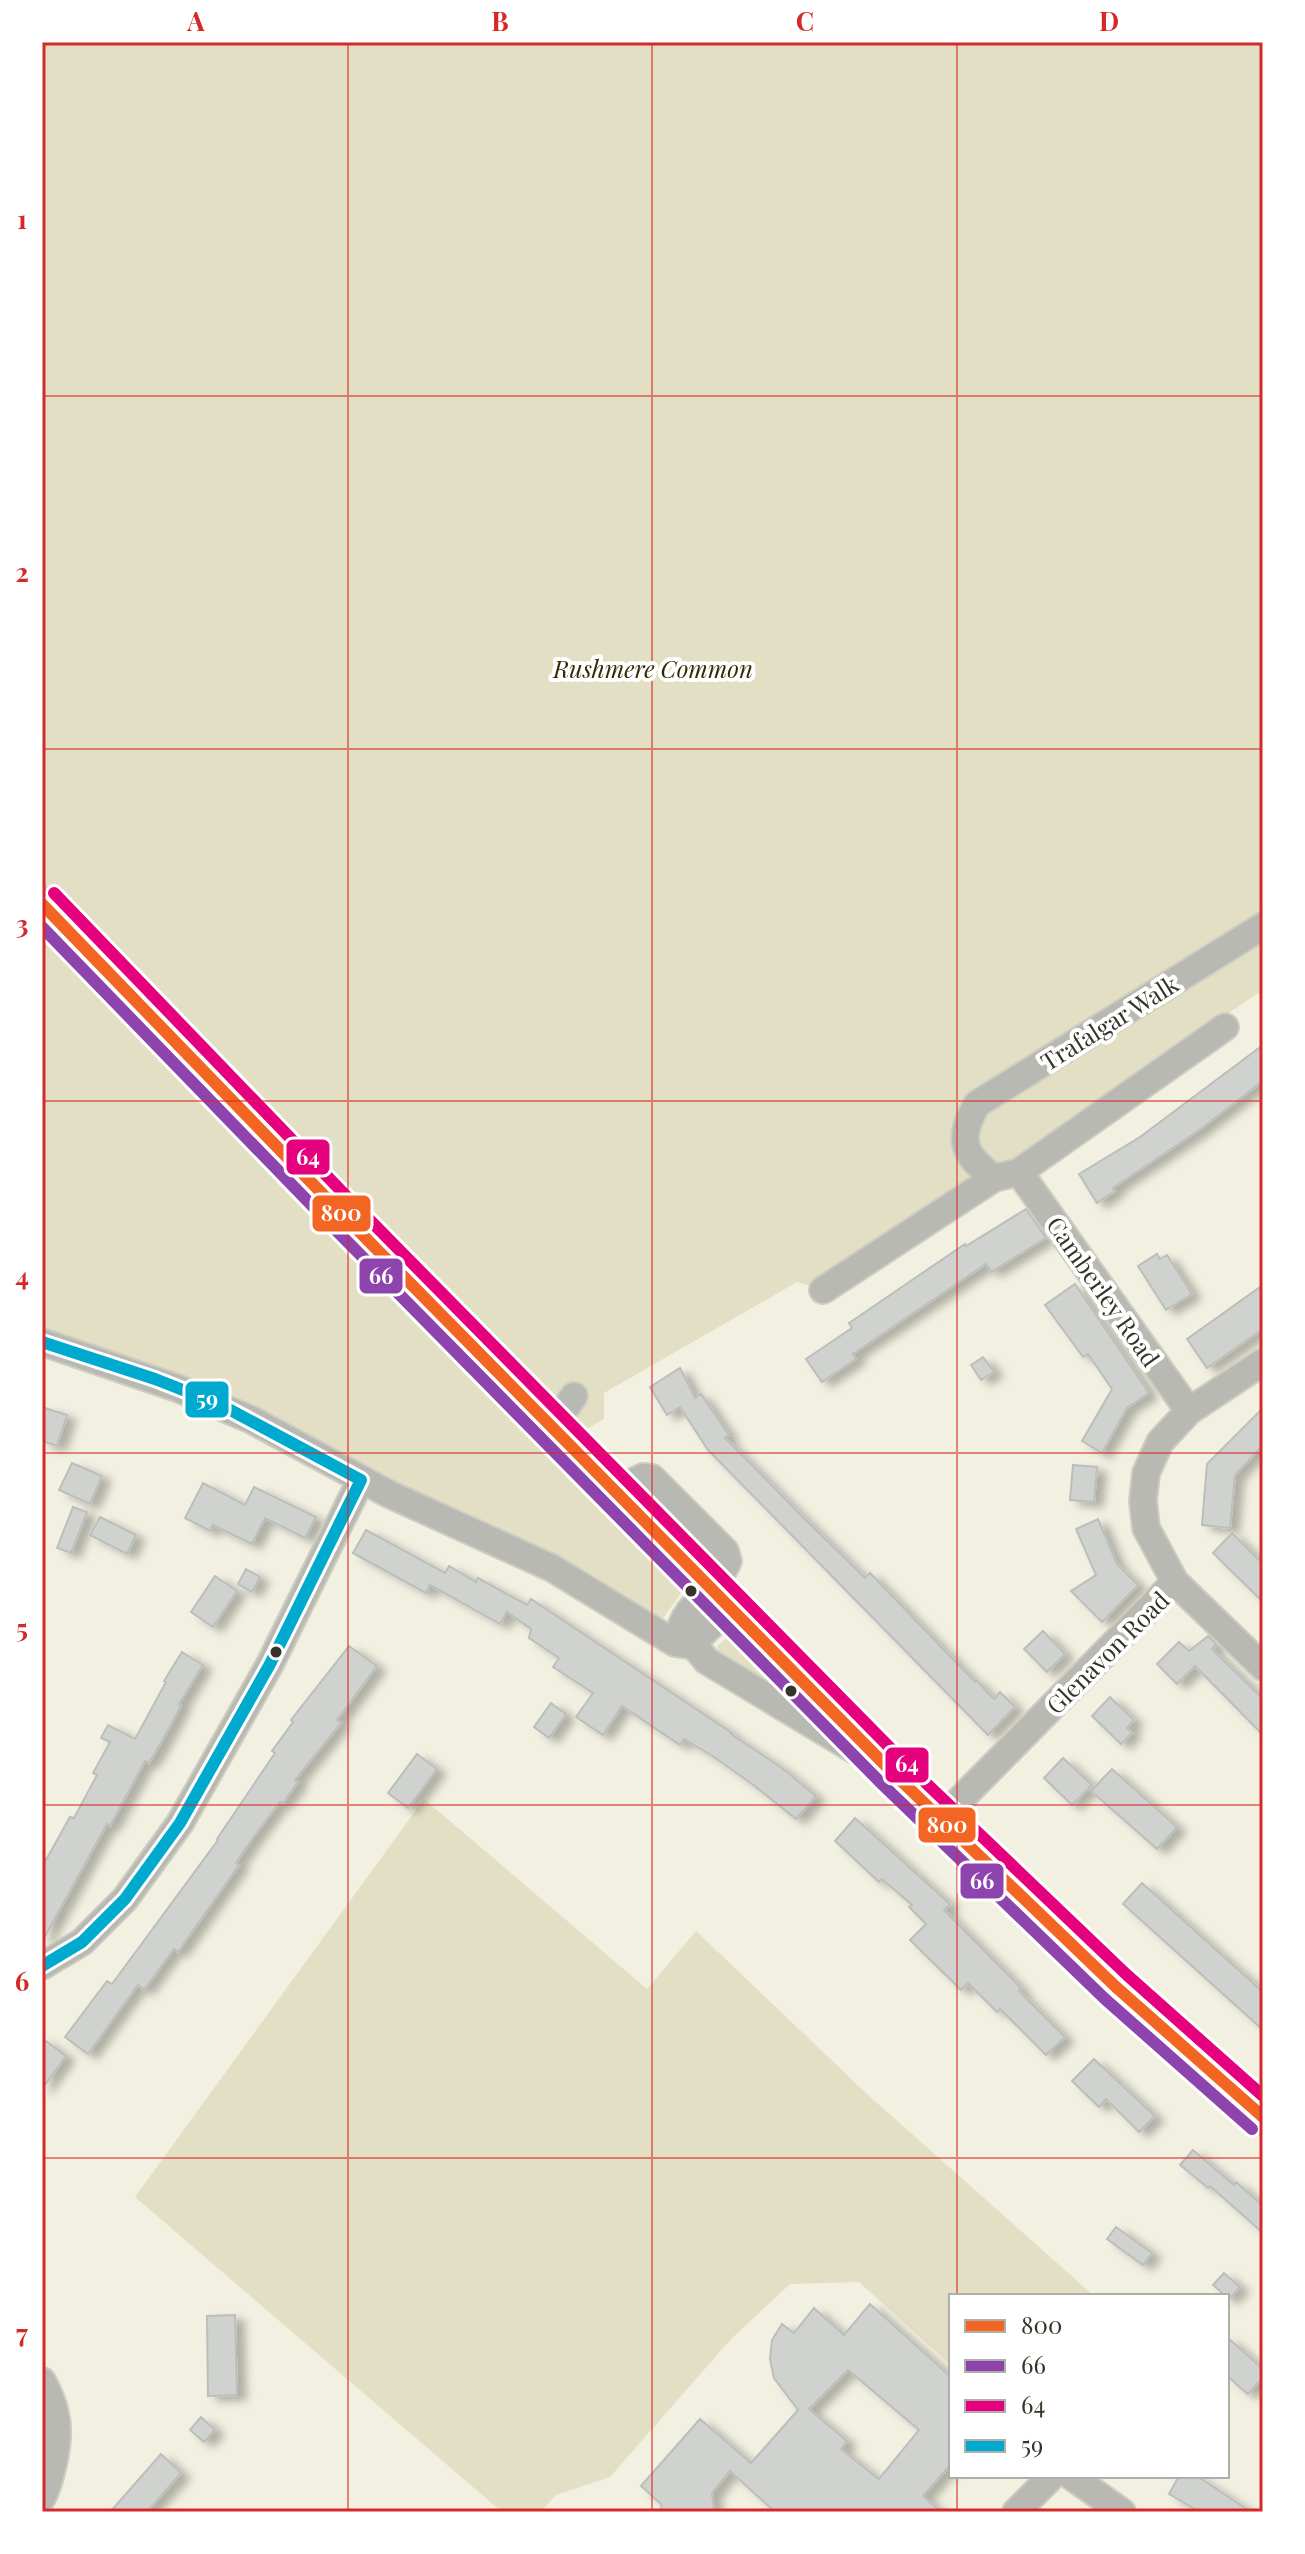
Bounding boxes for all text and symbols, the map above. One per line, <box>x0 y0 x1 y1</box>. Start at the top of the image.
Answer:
text: A <box>186 3 205 38</box>
text: B <box>491 3 509 38</box>
text: C <box>796 3 814 38</box>
text: D <box>1099 3 1119 38</box>
text: 1 <box>17 201 27 236</box>
text: 2 <box>15 554 29 589</box>
park label: Rushmere Common <box>552 652 753 684</box>
text: 3 <box>16 906 28 941</box>
street label: Trafalgar Walk <box>1034 967 1185 1077</box>
line badge: 64 <box>285 1138 331 1176</box>
text: 64 <box>296 1141 320 1171</box>
line badge: 800 <box>311 1194 372 1233</box>
text: 800 <box>321 1197 361 1227</box>
street label: Camberley Road <box>1040 1210 1168 1372</box>
line badge: 66 <box>358 1257 404 1295</box>
text: 4 <box>15 1258 29 1293</box>
text: 66 <box>369 1260 393 1290</box>
line badge: 59 <box>184 1380 230 1419</box>
text: 59 <box>196 1383 218 1413</box>
unlabelled marker <box>683 1583 699 1599</box>
street label: Glenavon Road <box>1039 1584 1175 1720</box>
text: 5 <box>16 1610 28 1645</box>
unlabelled marker <box>268 1644 284 1660</box>
unlabelled marker <box>783 1683 799 1699</box>
line badge: 64 <box>884 1746 930 1784</box>
text: 64 <box>895 1748 919 1778</box>
line badge: 800 <box>917 1806 977 1844</box>
text: 800 <box>927 1809 967 1839</box>
line badge: 66 <box>959 1862 1005 1900</box>
text: 66 <box>970 1865 994 1895</box>
text: 6 <box>15 1963 29 1998</box>
legend <box>949 2294 1229 2478</box>
text: 800 <box>1021 2308 1062 2340</box>
text: 7 <box>16 2315 28 2350</box>
text: 66 <box>1021 2348 1046 2380</box>
text: 64 <box>1021 2388 1045 2420</box>
text: 59 <box>1021 2428 1043 2460</box>

